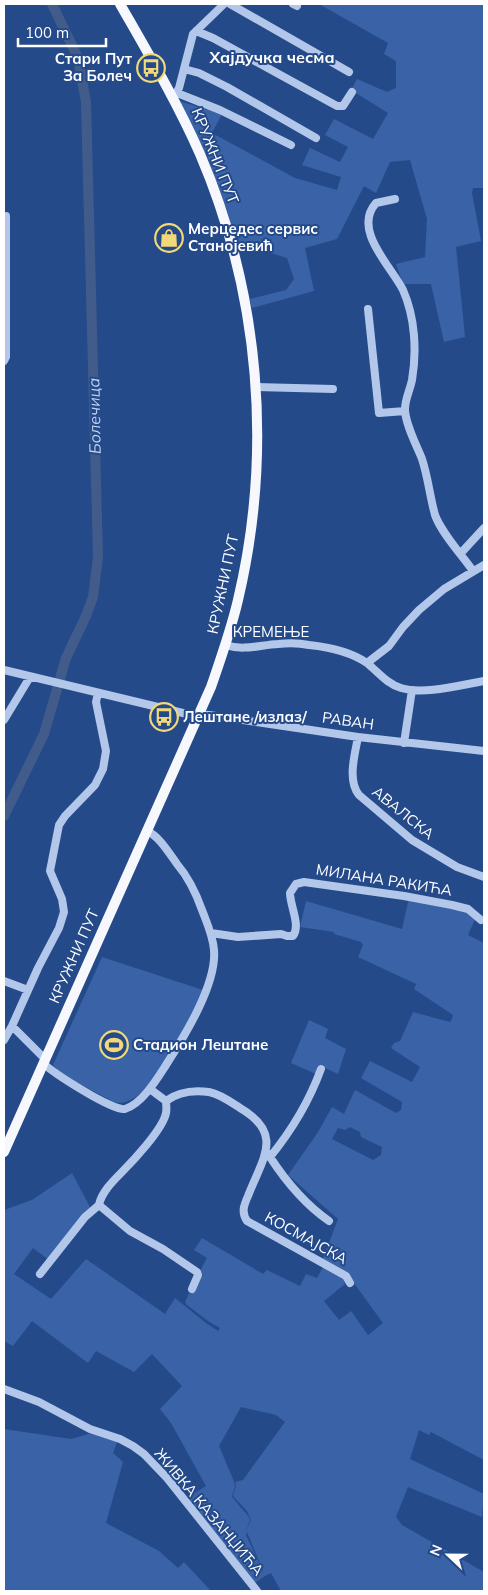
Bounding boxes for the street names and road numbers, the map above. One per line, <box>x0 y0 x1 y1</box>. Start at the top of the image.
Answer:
street label: КРУЖНИ ПУТ <box>188 105 243 206</box>
street label: КРУЖНИ ПУТ <box>203 532 242 636</box>
street label: КРЕМЕЊЕ <box>233 622 310 641</box>
street label: РАВАН <box>321 707 375 734</box>
street label: АВАЛСКА <box>368 782 438 843</box>
street label: МИЛАНА РАКИЋА <box>315 859 454 900</box>
street label: КРУЖНИ ПУТ <box>44 906 103 1006</box>
street label: КОСМАЈСКА <box>262 1207 351 1268</box>
street label: ЖИВКА КАЗАНЏИЋА <box>151 1444 268 1579</box>

